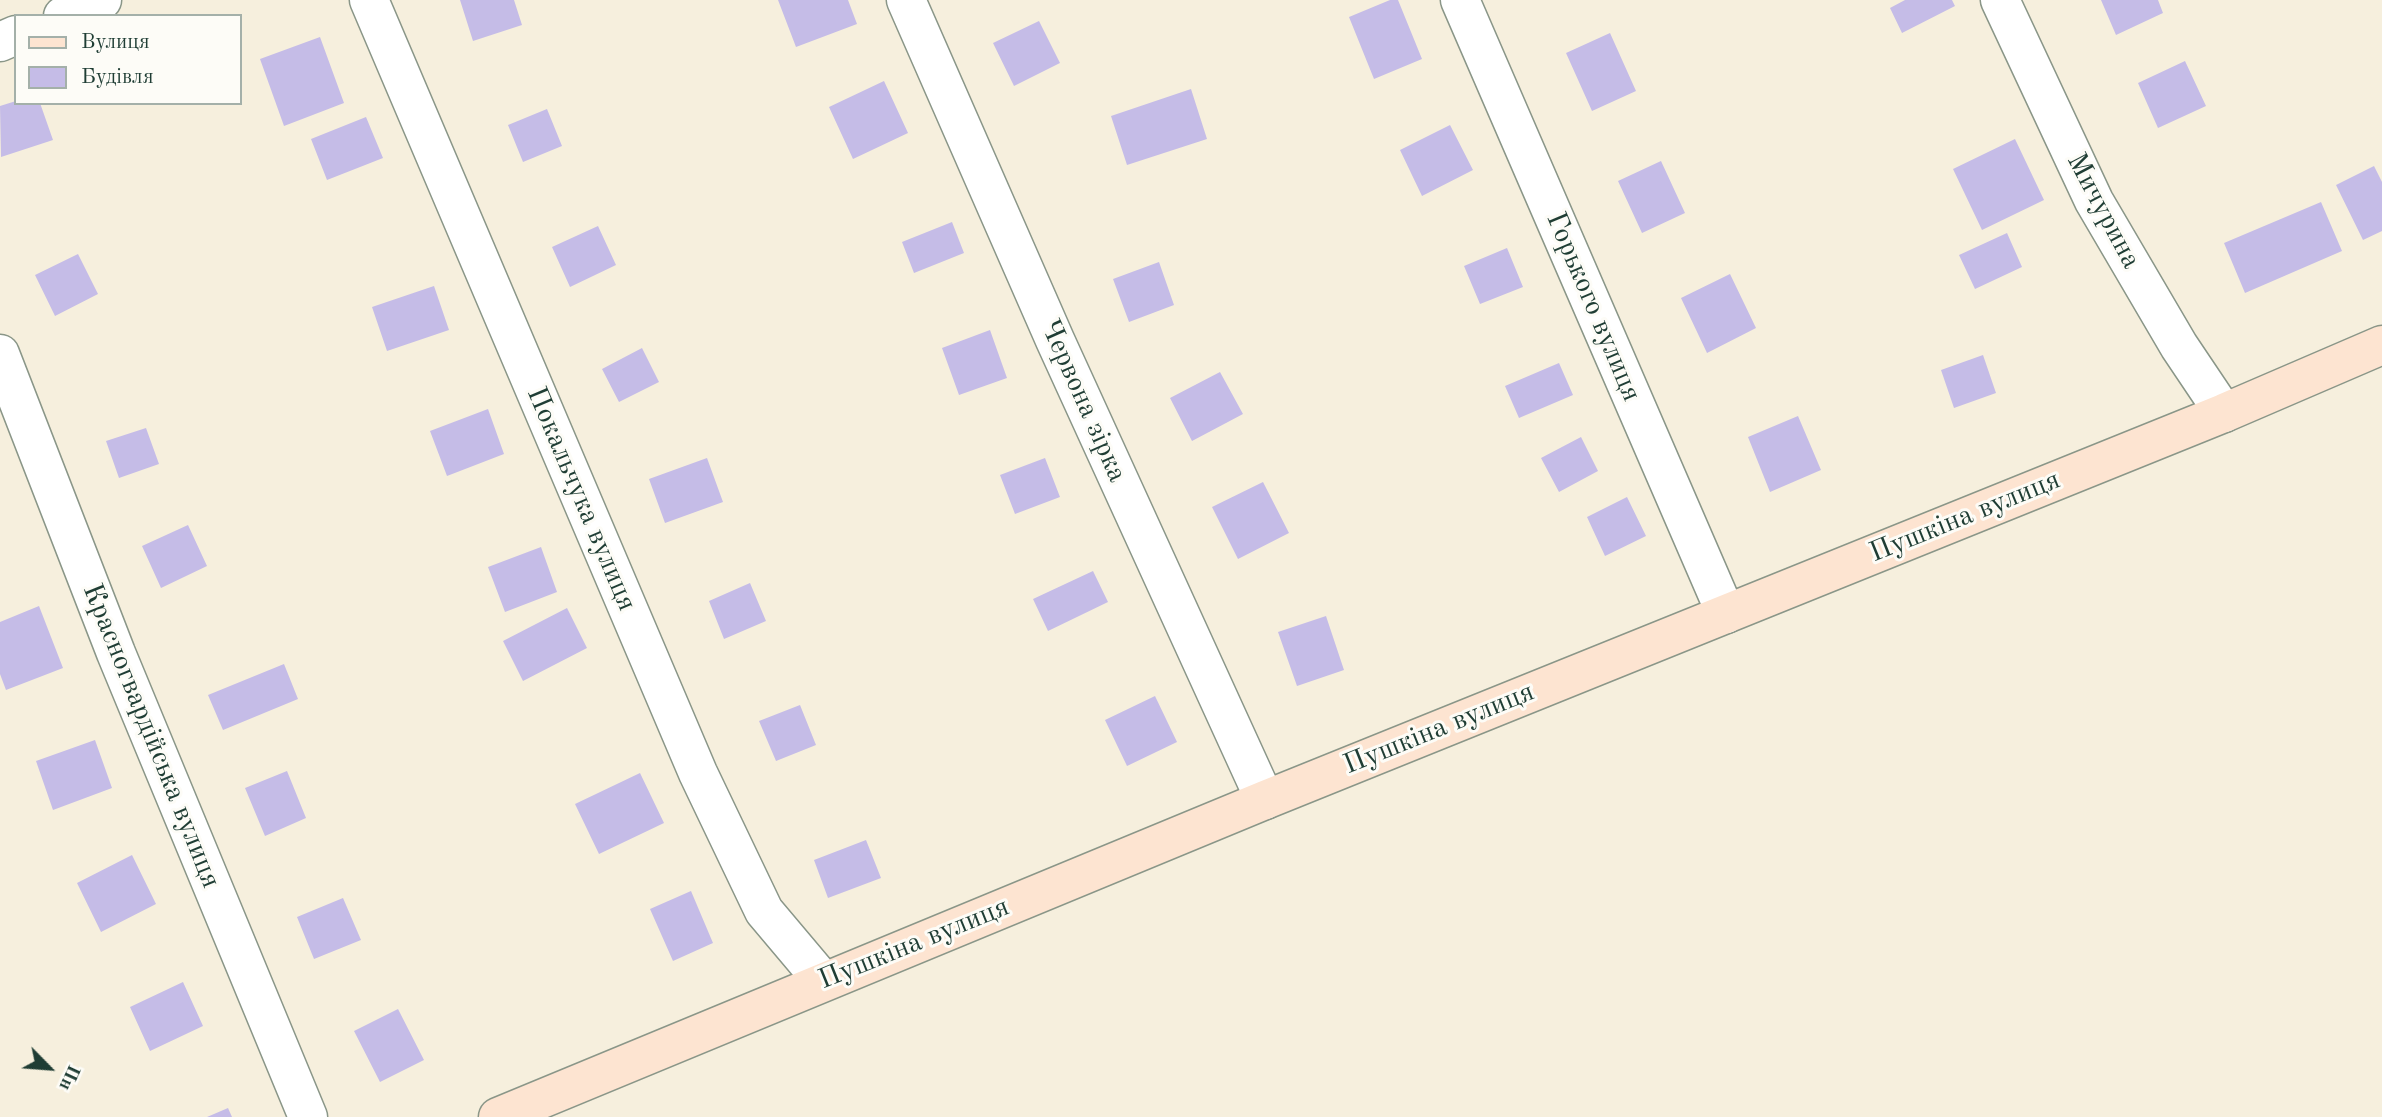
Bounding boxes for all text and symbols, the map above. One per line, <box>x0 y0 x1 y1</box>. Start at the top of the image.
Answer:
legend <box>14 14 242 105</box>
text: Вулиця <box>81 32 150 53</box>
text: Будівля <box>81 67 154 88</box>
street label: Мичурина <box>2059 147 2147 275</box>
street label: Горького вулиця <box>1538 207 1648 407</box>
street label: Червона зірка <box>1032 315 1134 487</box>
street label: Покальчука вулиця <box>519 382 643 616</box>
street label: Пушкіна вулиця <box>1865 463 2065 571</box>
street label: Красногвардійська вулиця <box>75 579 227 893</box>
street label: Пушкіна вулиця <box>1339 675 1539 783</box>
street label: Пушкіна вулиця <box>814 890 1014 998</box>
north arrow <box>14 1033 84 1103</box>
text: Пн <box>54 1061 83 1093</box>

